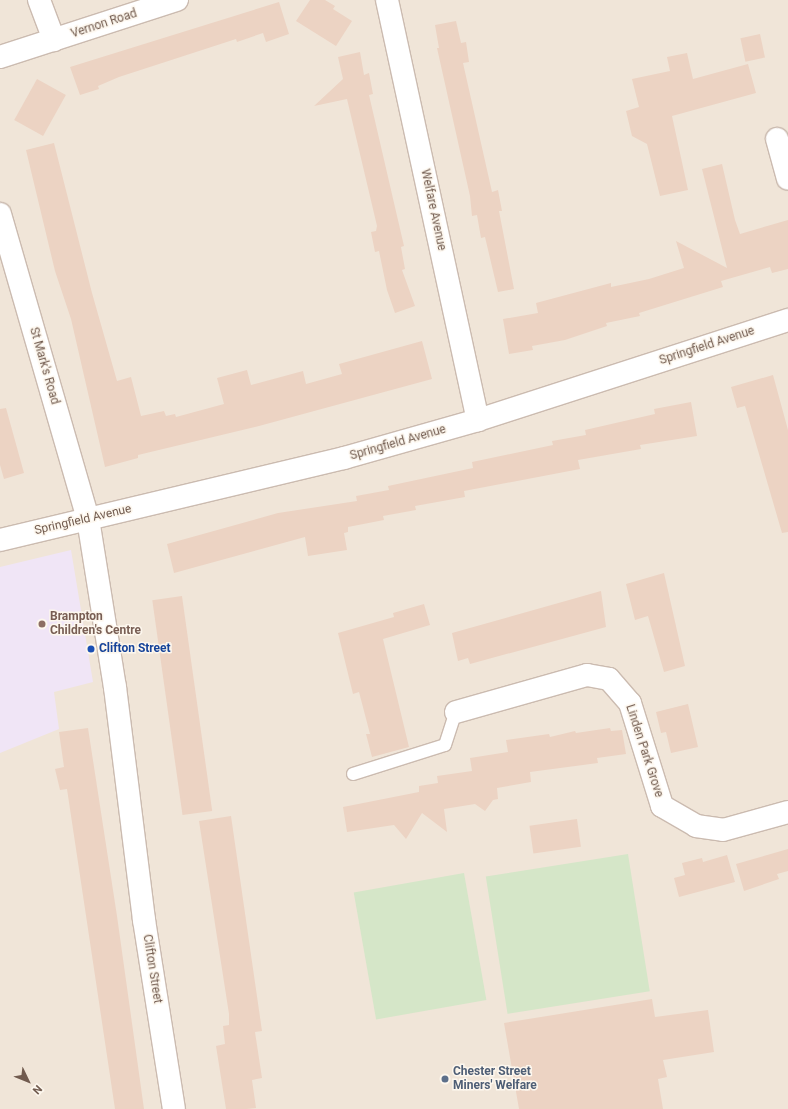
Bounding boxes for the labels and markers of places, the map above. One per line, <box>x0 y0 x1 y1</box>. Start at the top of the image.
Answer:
place label: Brampton Children's Centre <box>50 610 141 638</box>
marker: Brampton Children's Centre <box>37 619 47 629</box>
place label: Clifton Street <box>99 642 171 656</box>
marker: Clifton Street <box>86 644 96 654</box>
place label: Chester Street Miners' Welfare <box>453 1065 537 1093</box>
marker: Chester Street Miners' Welfare <box>440 1074 450 1084</box>

